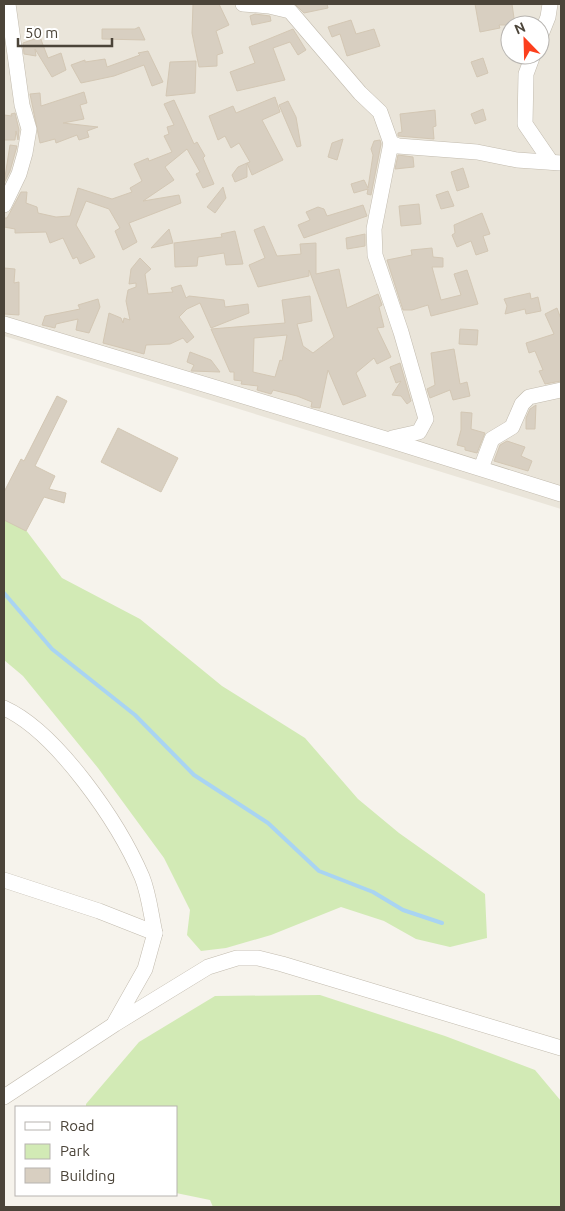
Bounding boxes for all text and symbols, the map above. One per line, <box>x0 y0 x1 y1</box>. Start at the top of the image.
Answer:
scale bar <box>18 15 111 47</box>
north arrow <box>500 15 550 65</box>
text: N <box>512 19 528 37</box>
text: 50 m <box>25 24 58 41</box>
legend <box>15 1106 178 1196</box>
text: Road <box>60 1117 95 1134</box>
text: Park <box>60 1142 90 1159</box>
text: Building <box>60 1167 115 1184</box>

